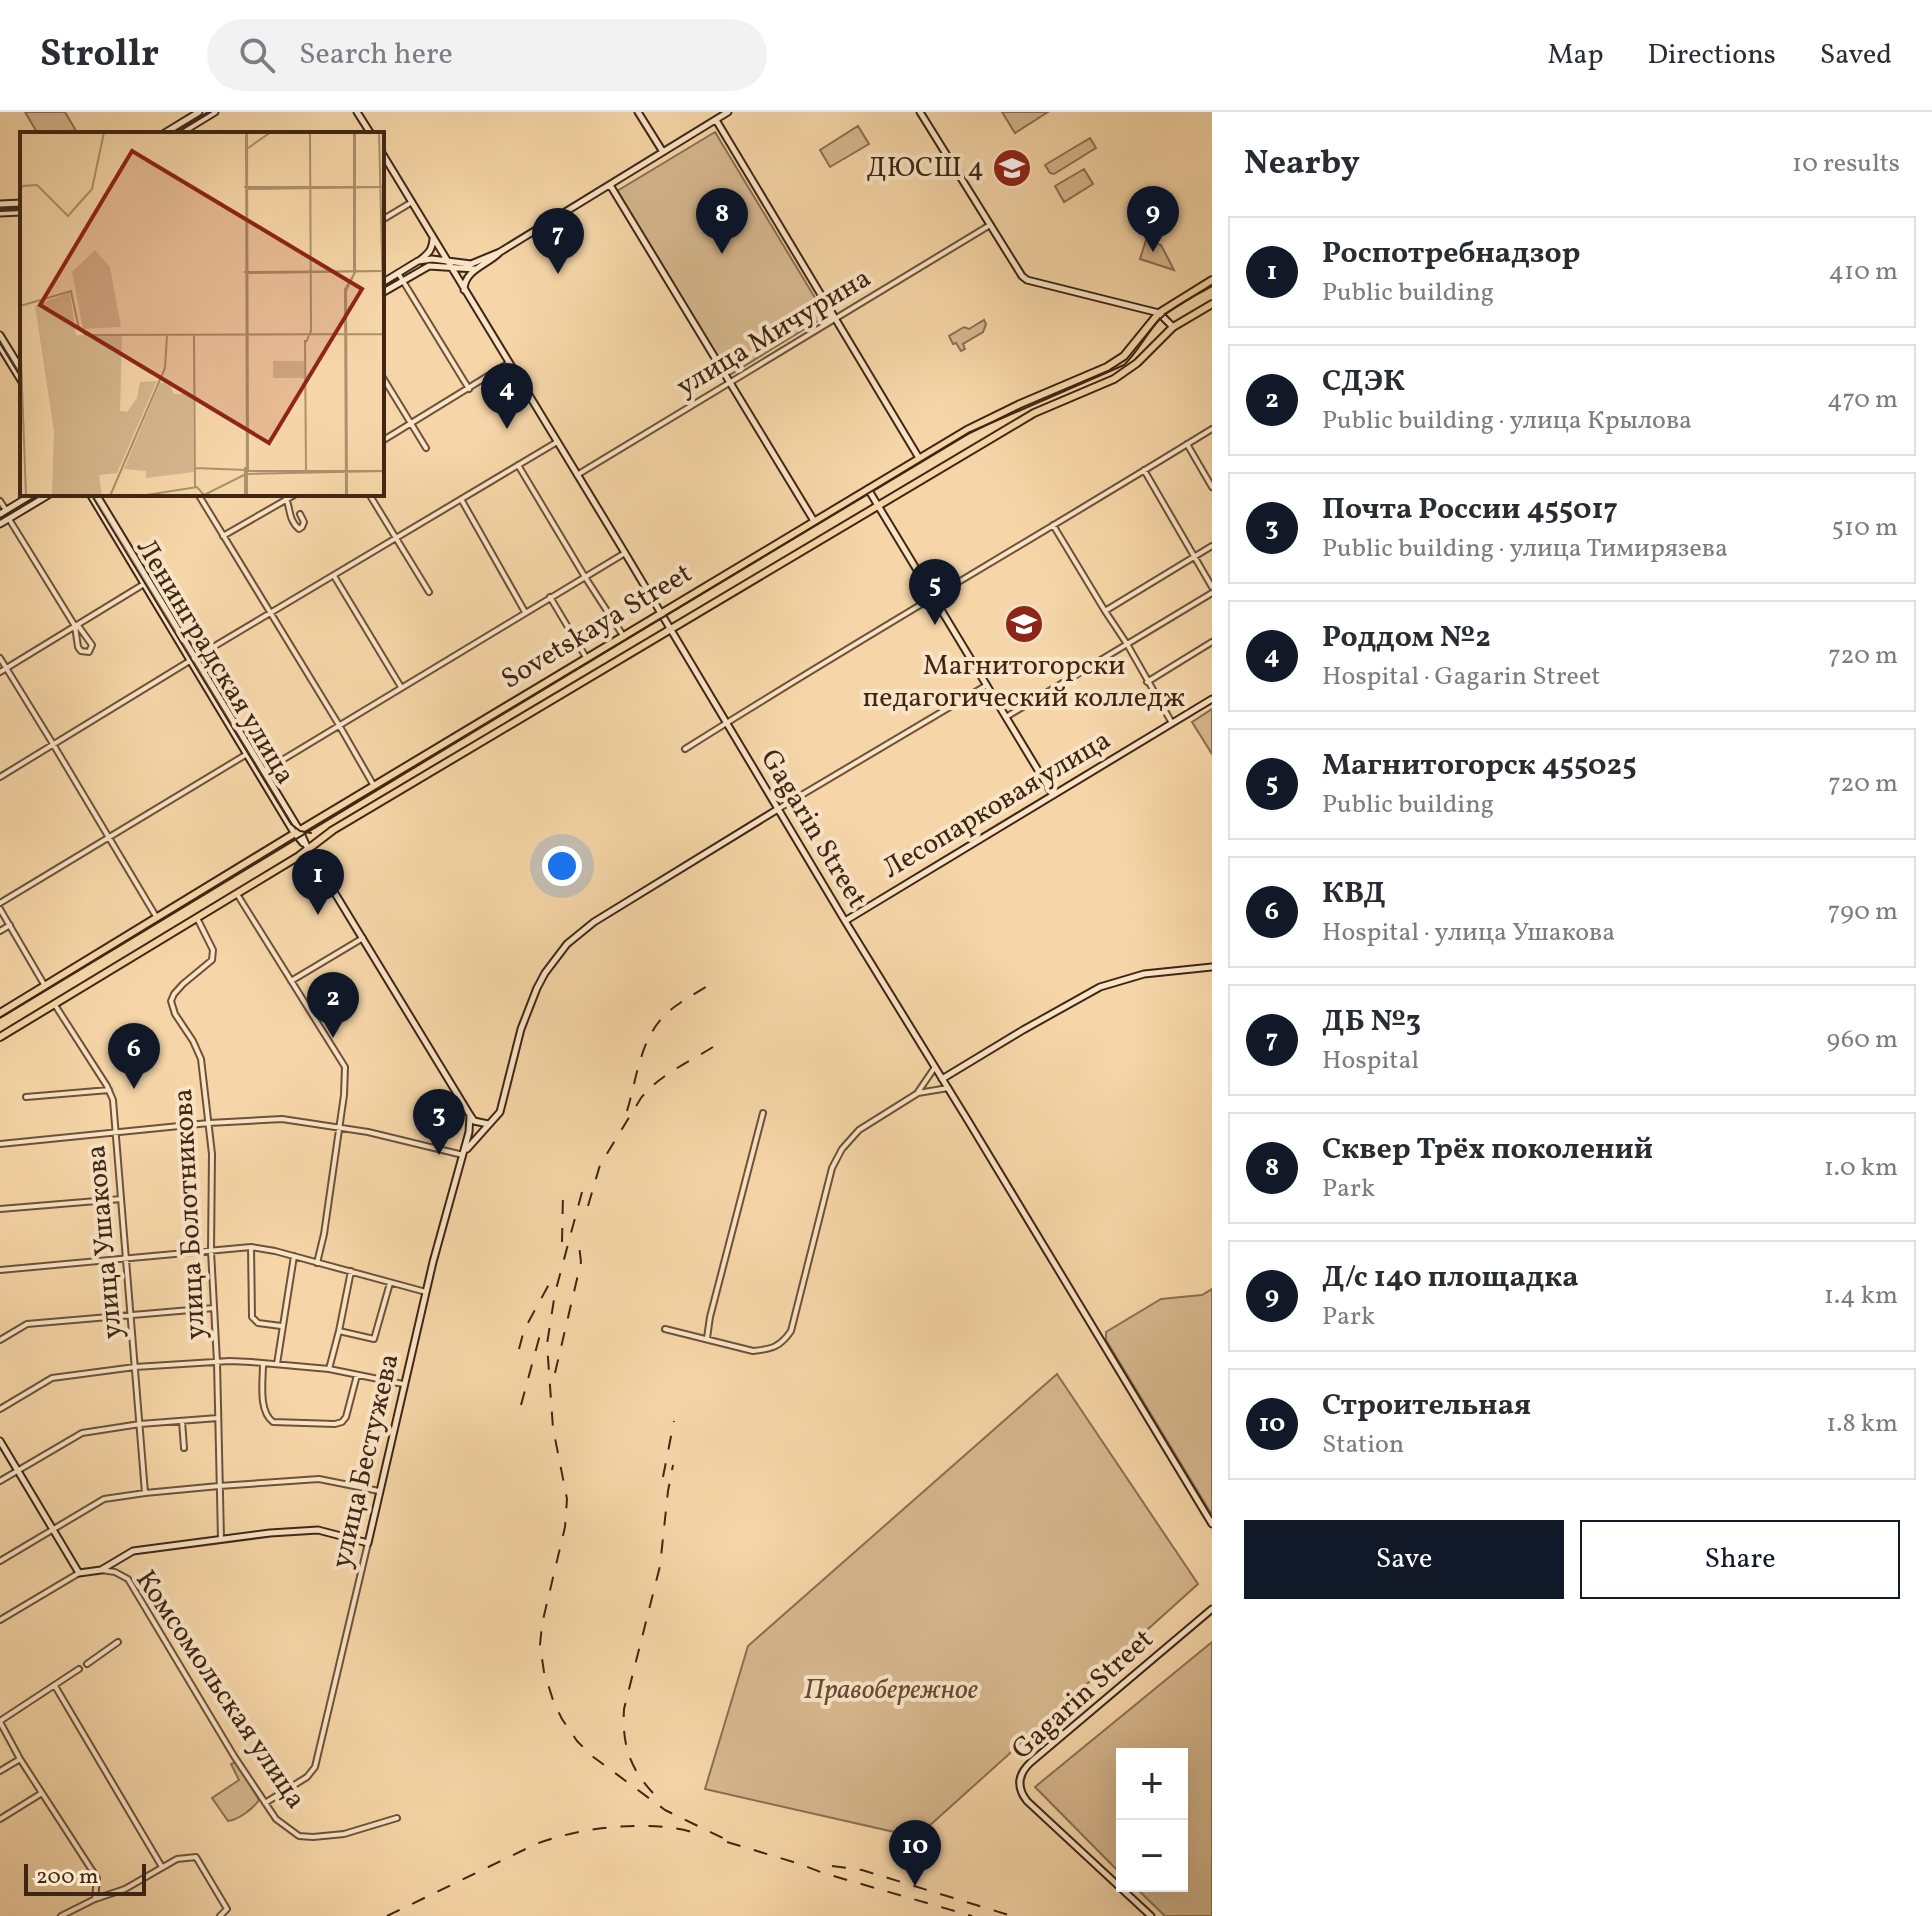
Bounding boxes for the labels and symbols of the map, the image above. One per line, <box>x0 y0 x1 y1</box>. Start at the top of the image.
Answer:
inset map <box>20 132 384 496</box>
school or university icon: ДЮСШ 4 <box>991 147 1033 189</box>
place label: ДЮСШ 4 <box>866 149 984 188</box>
pin: 9 <box>1127 186 1179 252</box>
pin: 8 <box>696 188 748 254</box>
pin: 7 <box>532 208 584 274</box>
street label: улица Мичурина <box>669 259 879 407</box>
pin: 4 <box>481 363 533 429</box>
street label: Ленинградская улица <box>126 532 304 792</box>
street label: Sovetskaya Street <box>494 555 700 699</box>
pin: 5 <box>909 559 961 625</box>
school or university icon: Магнитогорски педагогический колледж <box>1003 603 1045 645</box>
place label: Магнитогорски педагогический колледж <box>863 647 1185 718</box>
street label: Лесопарковая улица <box>876 721 1118 889</box>
street label: Gagarin Street <box>750 742 876 916</box>
your location <box>542 846 582 886</box>
pin: 1 <box>292 849 344 915</box>
pin: 2 <box>307 972 359 1038</box>
pin: 6 <box>108 1023 160 1089</box>
street label: улица Болотникова <box>164 1087 216 1341</box>
pin: 3 <box>413 1089 465 1155</box>
street label: улица Ушакова <box>77 1143 133 1341</box>
street label: улица Бестужева <box>322 1350 410 1572</box>
street label: Комсомольская улица <box>126 1563 314 1817</box>
street label: Gagarin Street <box>1004 1621 1162 1769</box>
park label: Правобережное <box>804 1671 978 1710</box>
pin: 10 <box>889 1820 941 1886</box>
scale bar <box>24 1860 146 1896</box>

